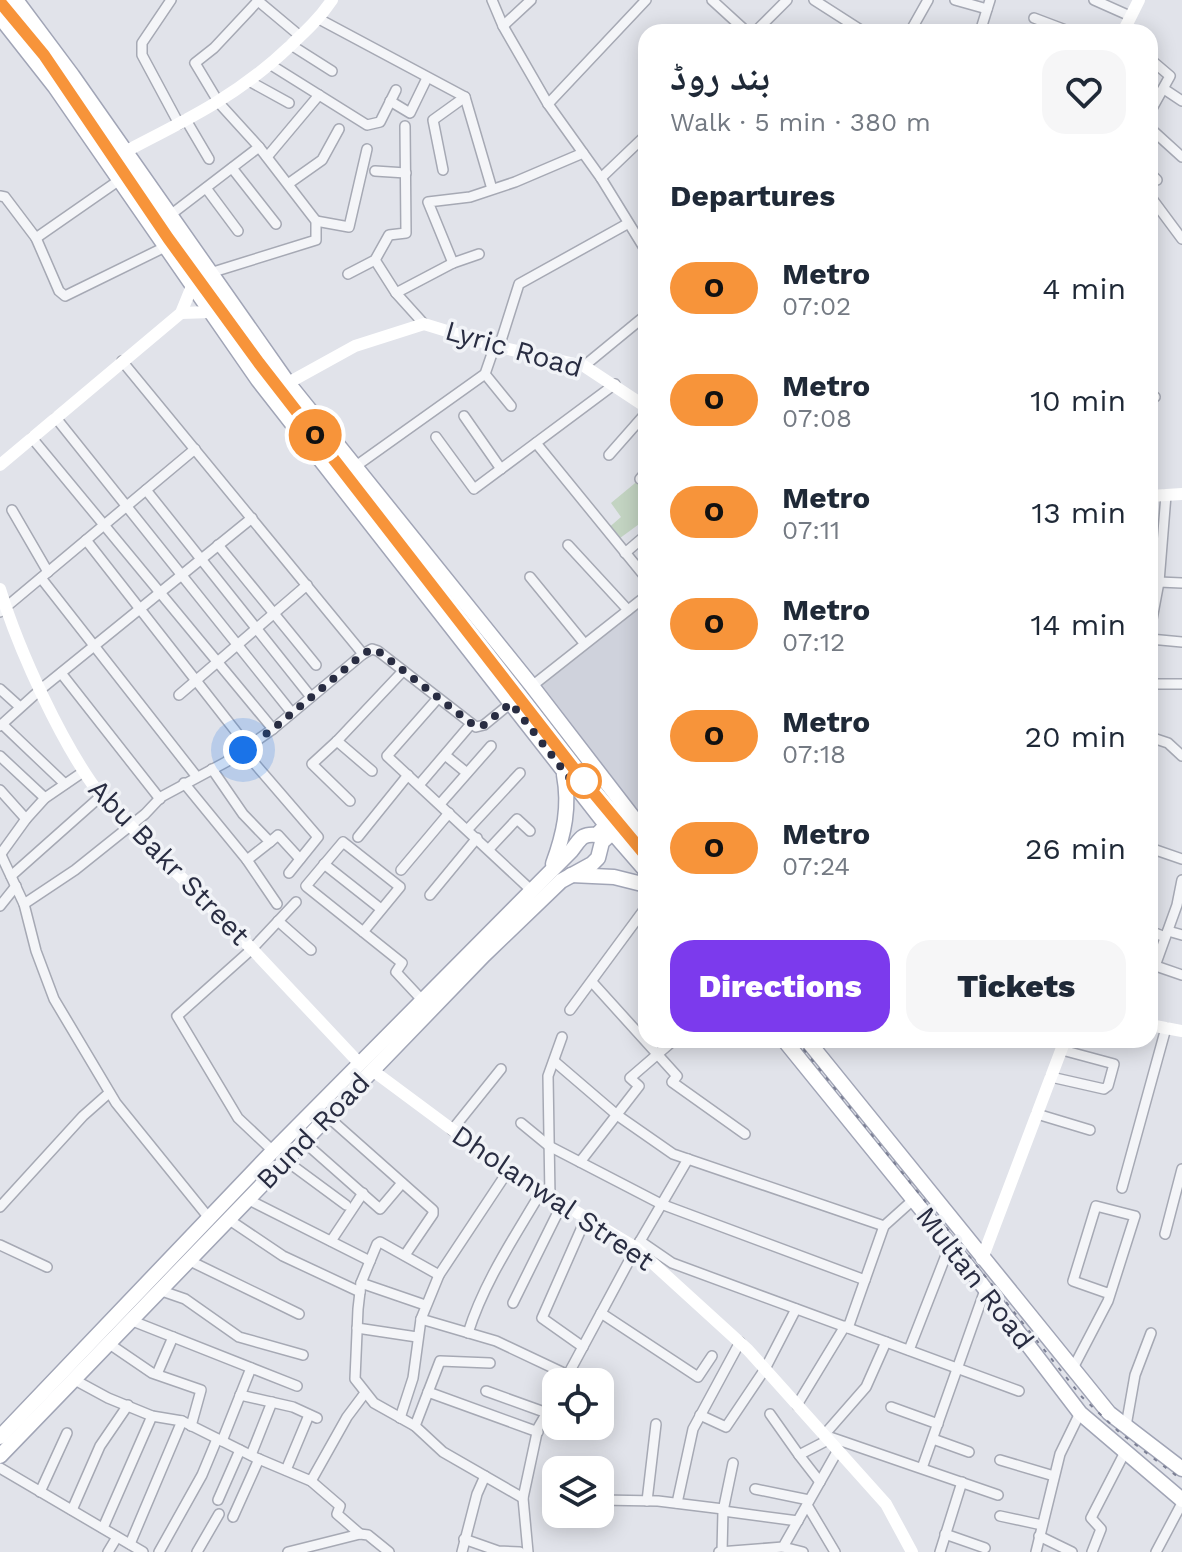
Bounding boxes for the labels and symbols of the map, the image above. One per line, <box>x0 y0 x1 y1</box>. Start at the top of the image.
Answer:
street label: Lyric Road <box>442 314 586 384</box>
line badge: O <box>289 409 341 461</box>
your location <box>223 730 263 770</box>
unlabelled marker <box>567 764 601 798</box>
street label: Abu Bakr Street <box>82 772 257 952</box>
street label: Bund Road <box>250 1066 376 1196</box>
street label: Dholanwal Street <box>446 1118 660 1278</box>
street label: Multan Road <box>909 1200 1041 1356</box>

